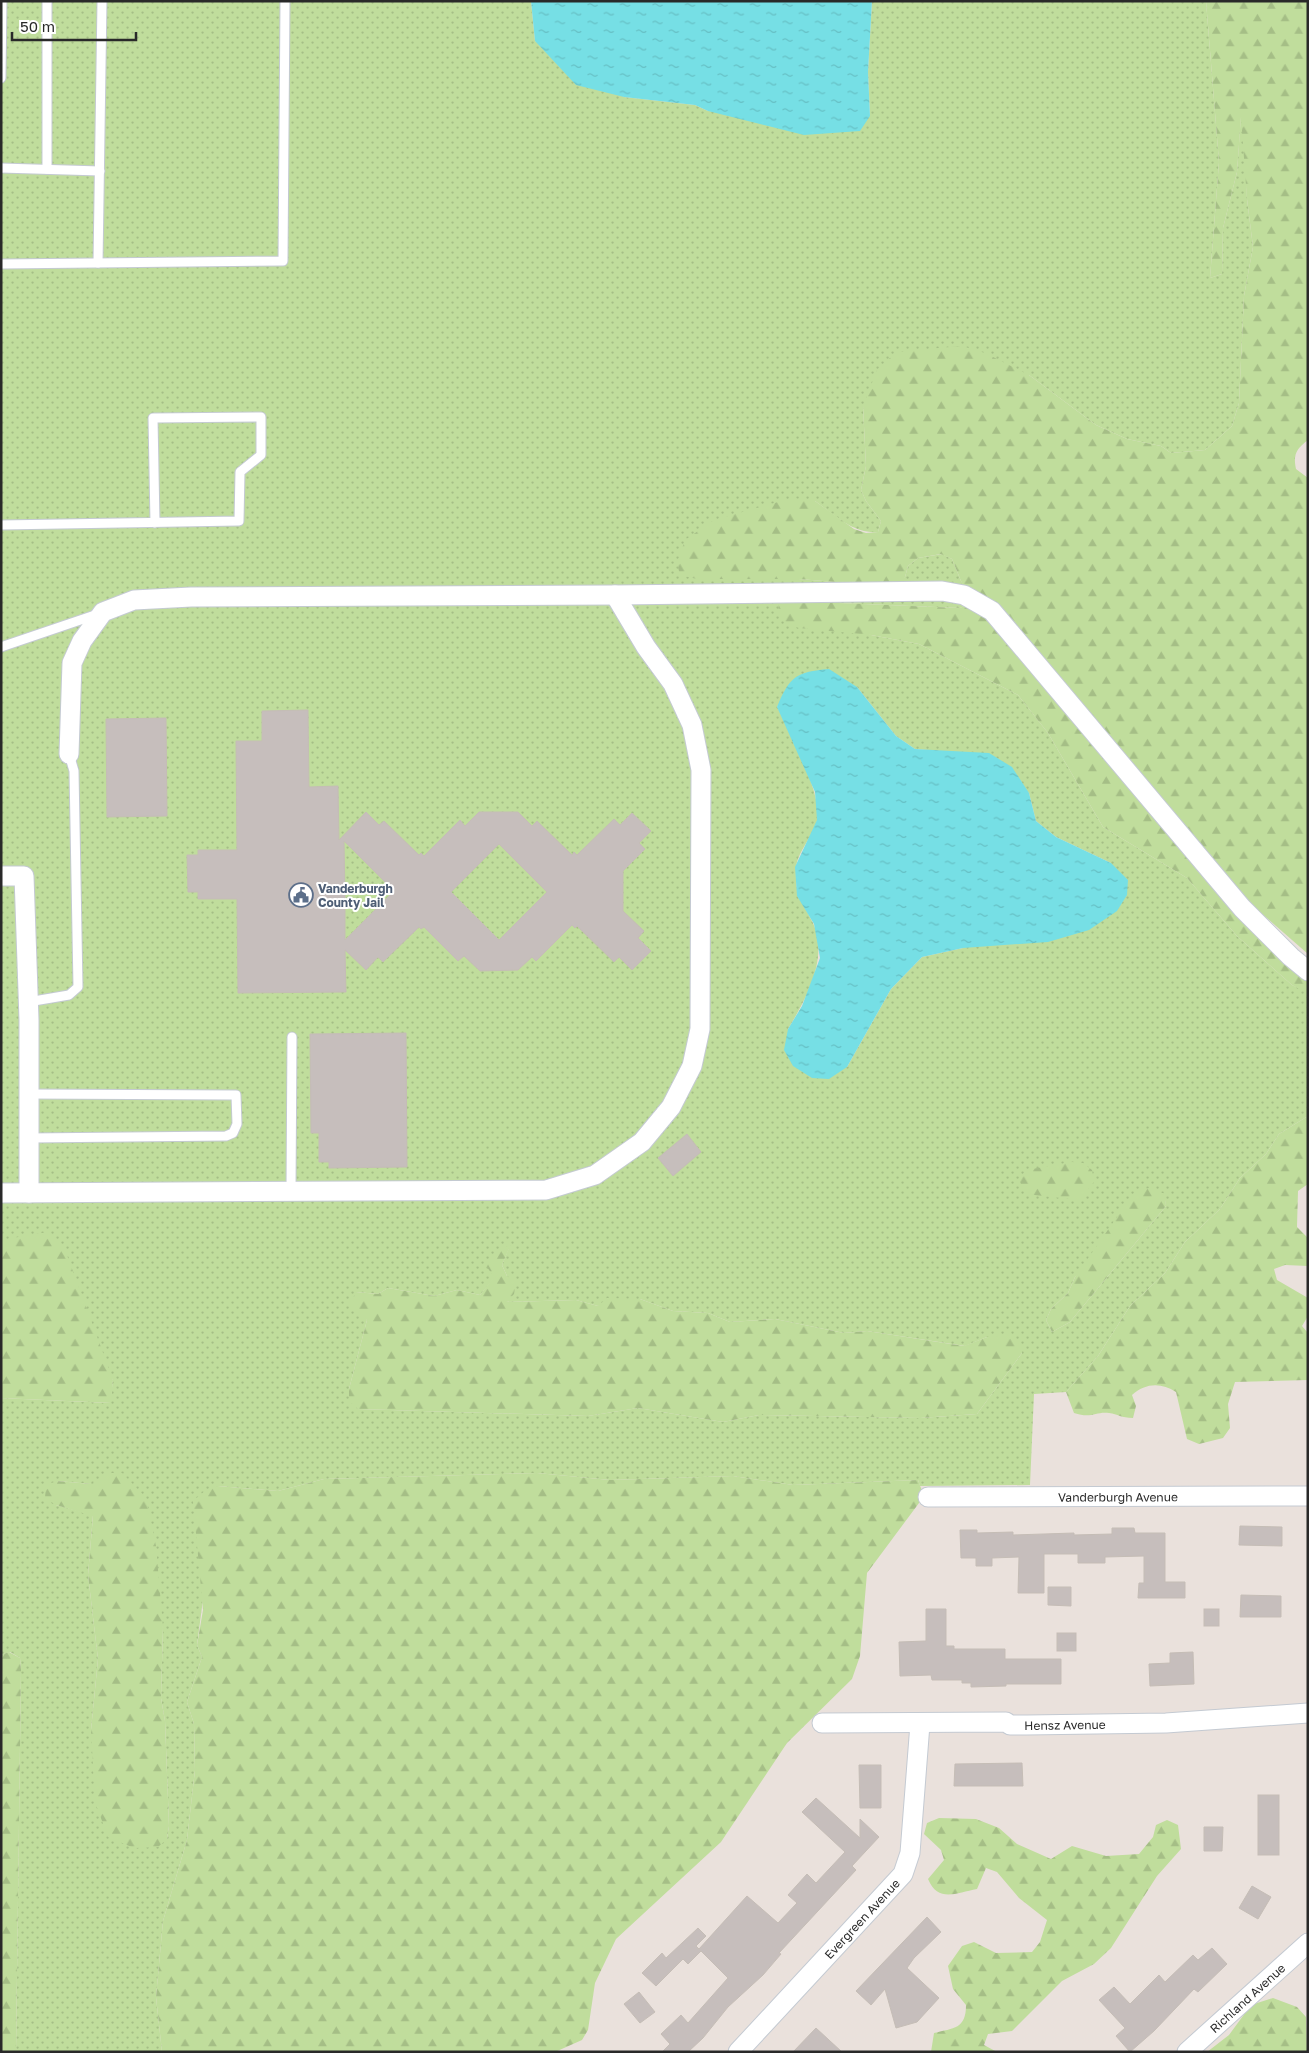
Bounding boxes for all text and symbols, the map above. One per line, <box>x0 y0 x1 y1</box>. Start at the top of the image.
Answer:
scale bar <box>12 10 136 42</box>
text: 50 m <box>20 17 55 35</box>
place label: Vanderburgh County Jail <box>318 881 393 910</box>
public building icon: Vanderburgh County Jail <box>288 882 314 908</box>
street label: Vanderburgh Avenue <box>1058 1489 1178 1504</box>
street label: Hensz Avenue <box>1024 1716 1106 1733</box>
street label: Evergreen Avenue <box>821 1875 903 1962</box>
street label: Richland Avenue <box>1206 1960 1288 2036</box>

